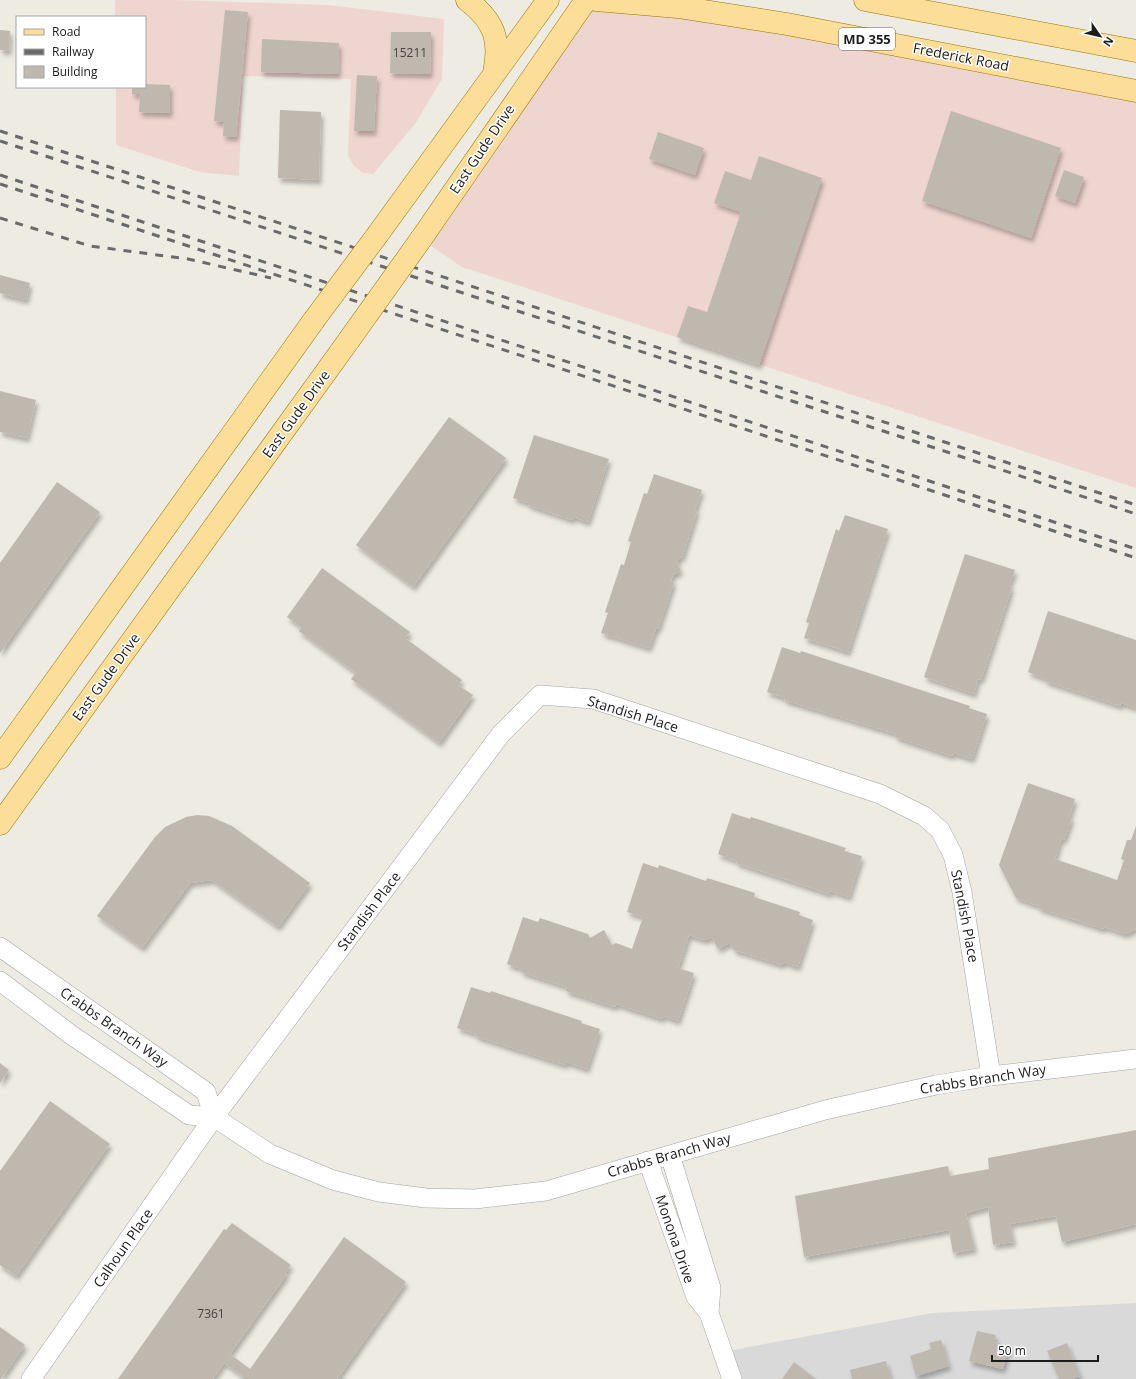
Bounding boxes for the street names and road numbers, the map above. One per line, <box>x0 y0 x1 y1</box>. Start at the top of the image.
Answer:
road number: MD 355 <box>839 28 895 50</box>
street label: Frederick Road <box>911 38 1011 75</box>
street label: East Gude Drive <box>445 100 519 197</box>
street label: East Gude Drive <box>257 366 334 461</box>
street label: East Gude Drive <box>67 629 144 724</box>
street label: Standish Place <box>585 691 681 736</box>
street label: Standish Place <box>333 867 405 954</box>
street label: Standish Place <box>947 868 984 964</box>
street label: Crabbs Branch Way <box>57 982 173 1072</box>
street label: Crabbs Branch Way <box>918 1059 1048 1098</box>
street label: Crabbs Branch Way <box>605 1128 734 1181</box>
street label: Monona Drive <box>651 1192 700 1286</box>
street label: Calhoun Place <box>88 1204 157 1291</box>

